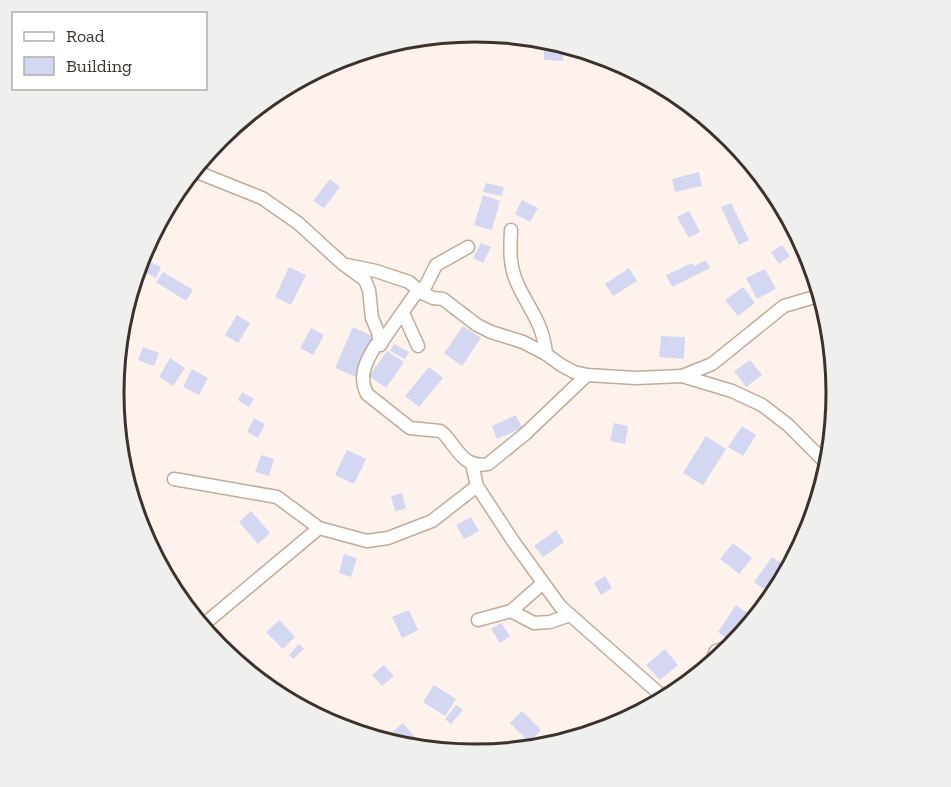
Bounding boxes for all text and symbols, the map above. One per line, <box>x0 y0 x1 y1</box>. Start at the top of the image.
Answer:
legend <box>12 12 207 90</box>
text: Road <box>66 25 105 47</box>
text: Building <box>66 55 132 77</box>

